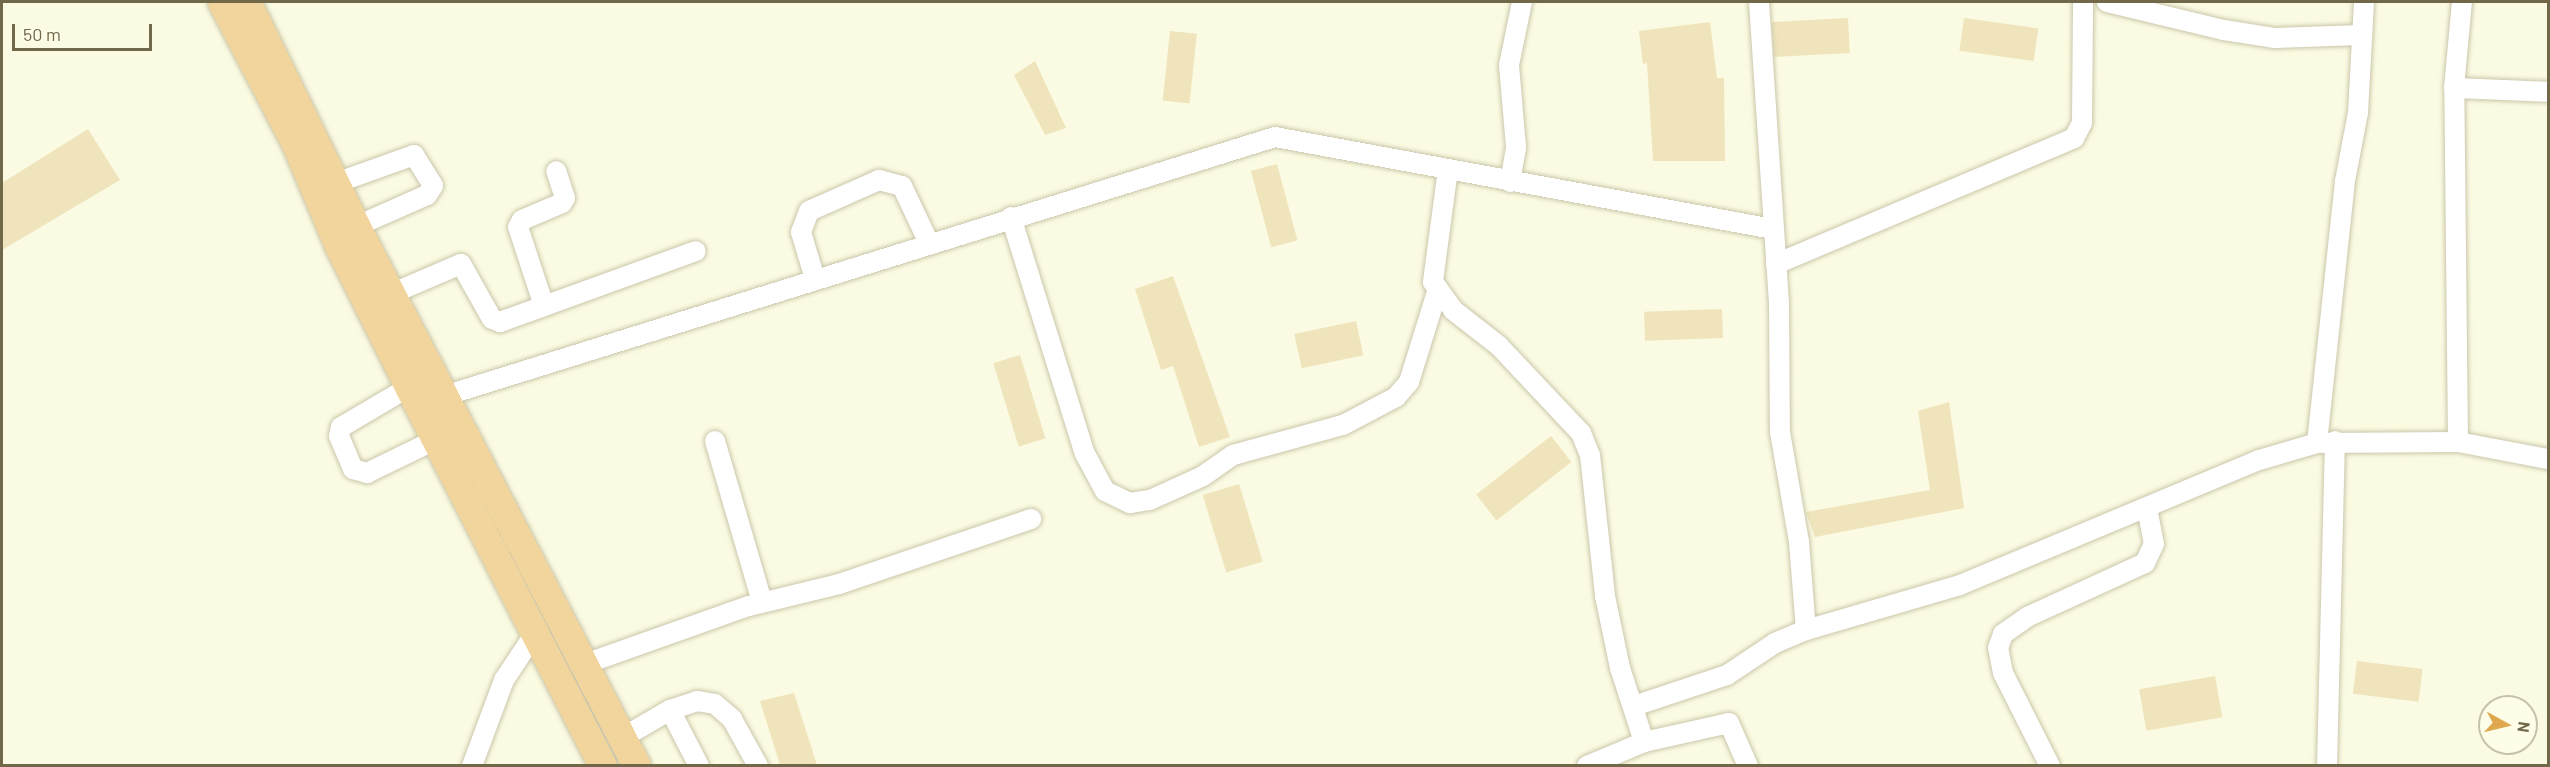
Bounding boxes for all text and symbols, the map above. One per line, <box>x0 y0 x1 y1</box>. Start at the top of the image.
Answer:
scale bar <box>15 12 154 50</box>
text: 50 m <box>23 23 61 45</box>
north arrow <box>2478 695 2538 755</box>
text: N <box>2514 721 2534 734</box>

